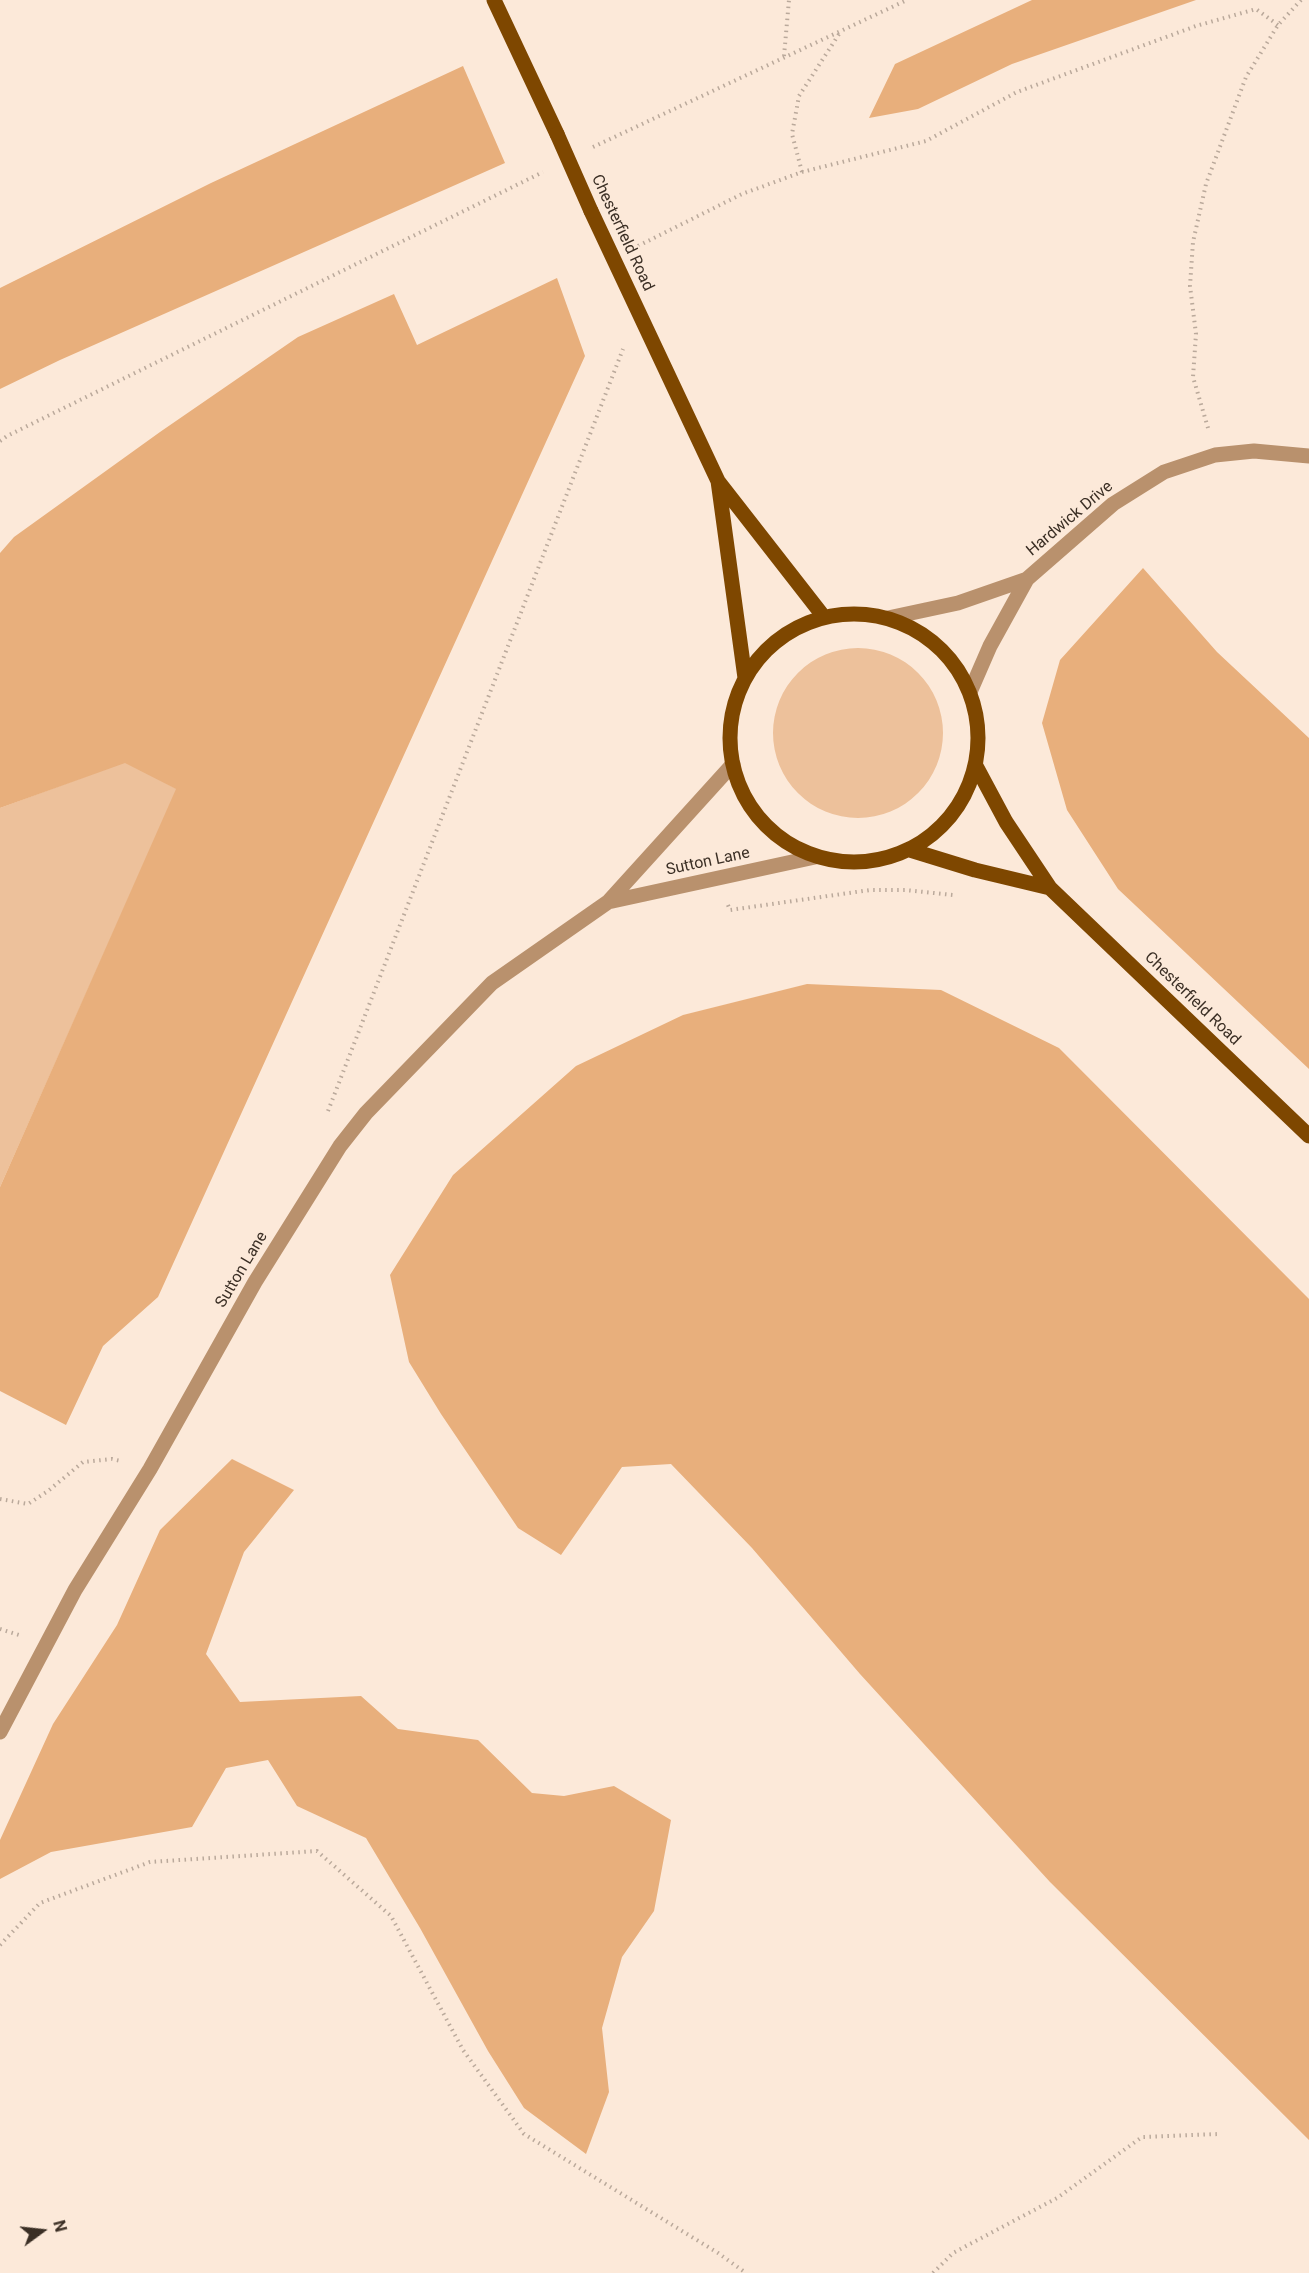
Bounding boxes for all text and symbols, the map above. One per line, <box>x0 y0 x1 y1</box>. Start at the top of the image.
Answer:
street label: Chesterfield Road <box>587 172 657 294</box>
street label: Hardwick Drive <box>1023 477 1117 561</box>
street label: Sutton Lane <box>664 844 752 880</box>
street label: Chesterfield Road <box>1140 948 1244 1050</box>
street label: Sutton Lane <box>212 1229 272 1311</box>
north arrow <box>12 2201 72 2261</box>
text: N <box>49 2218 71 2234</box>

